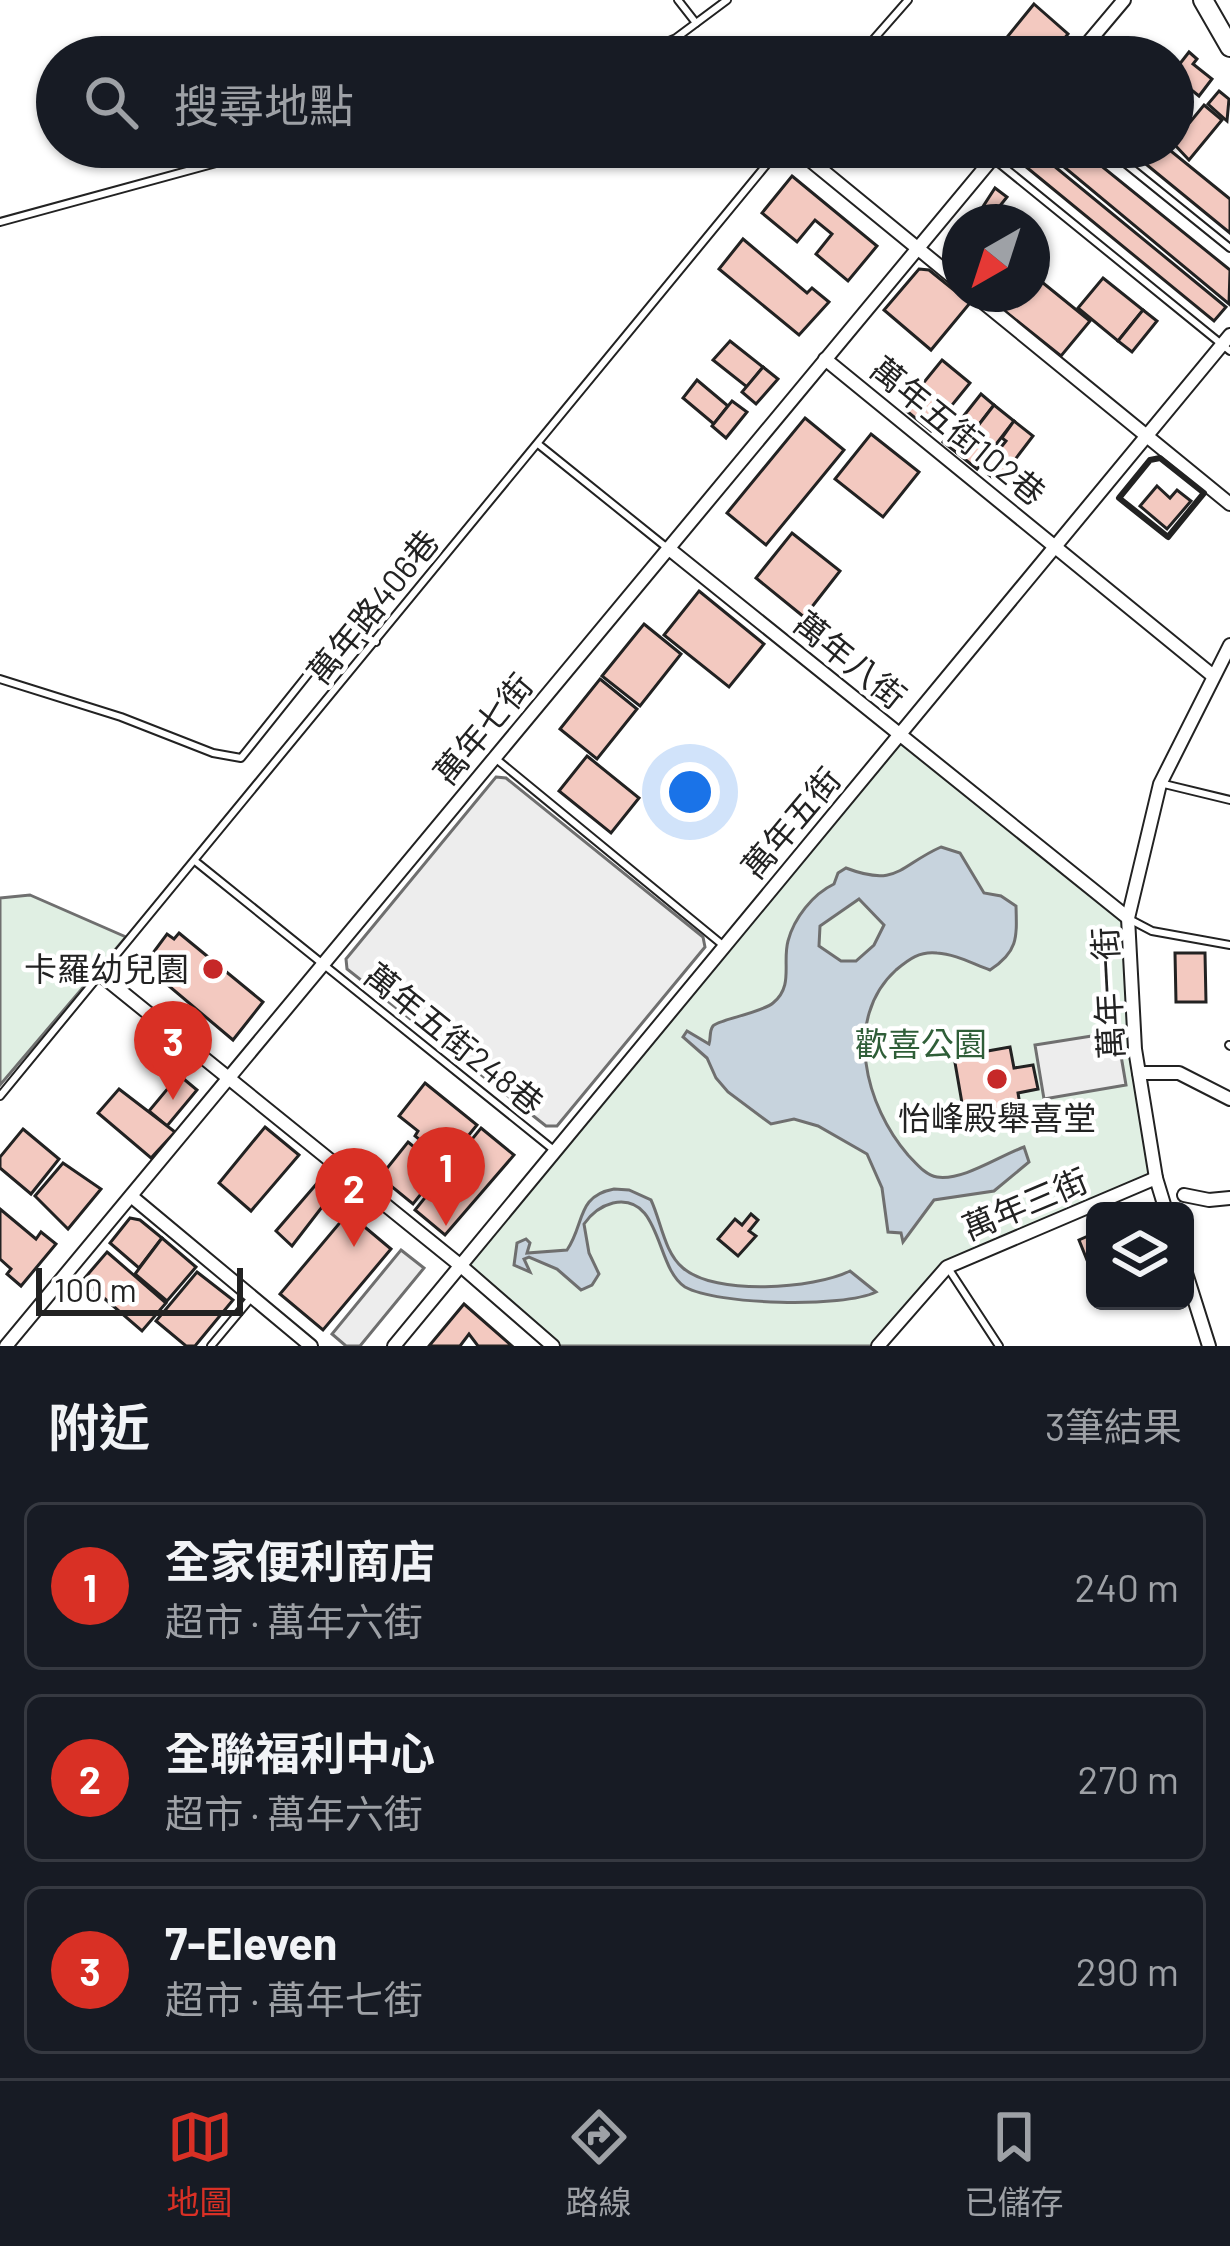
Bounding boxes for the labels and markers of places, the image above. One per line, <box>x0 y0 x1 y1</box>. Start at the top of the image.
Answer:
place label: 卡羅幼兒園 <box>24 948 189 988</box>
marker: 卡羅幼兒園 <box>200 956 226 982</box>
pin: 3 <box>134 1001 212 1100</box>
marker: 怡峰殿舉喜堂 <box>984 1066 1010 1092</box>
place label: 怡峰殿舉喜堂 <box>898 1097 1096 1137</box>
pin: 1 <box>407 1127 485 1226</box>
pin: 2 <box>315 1148 393 1247</box>

